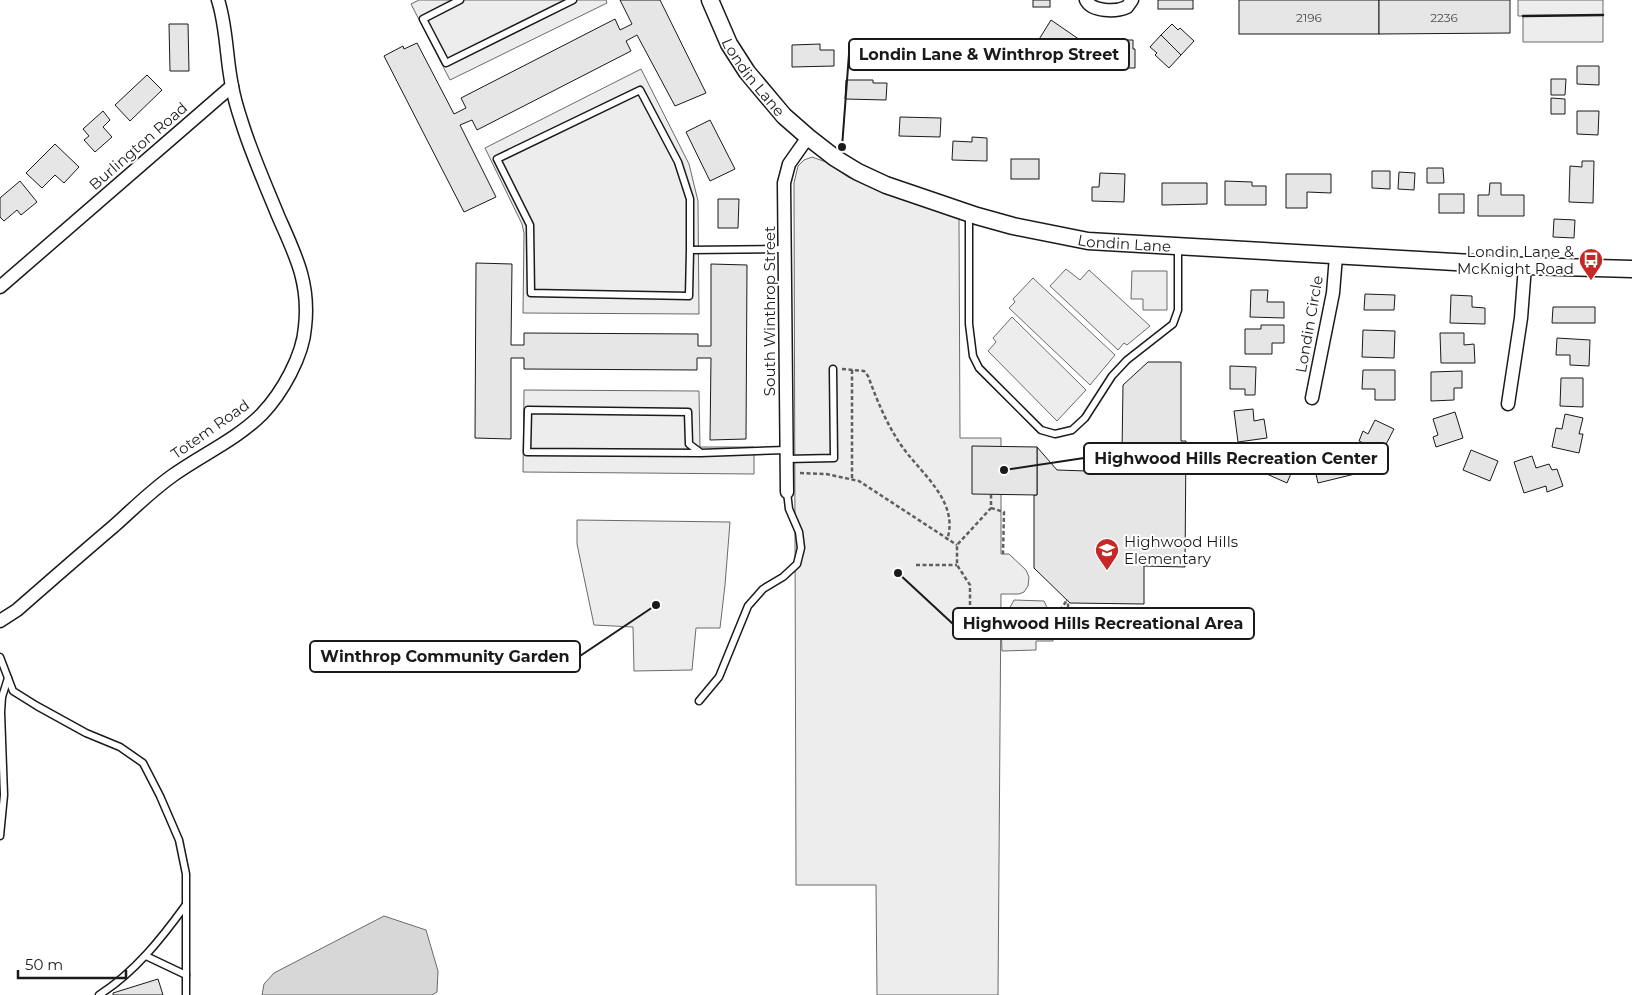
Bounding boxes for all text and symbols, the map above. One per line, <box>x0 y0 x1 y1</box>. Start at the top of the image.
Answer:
house number: 2196 <box>1296 10 1322 25</box>
house number: 2236 <box>1430 10 1458 25</box>
street label: Londin Lane <box>718 35 789 120</box>
callout: Londin Lane & Winthrop Street <box>849 39 1129 70</box>
text: Londin Lane & Winthrop Street <box>859 45 1119 64</box>
street label: Burlington Road <box>85 98 191 194</box>
street label: South Winthrop Street <box>760 226 779 396</box>
street label: Londin Lane <box>1076 230 1172 255</box>
place label: Londin Lane & McKnight Road <box>1457 242 1574 278</box>
bus stop icon: Londin Lane & McKnight Road <box>1578 247 1604 281</box>
street label: Londin Circle <box>1291 274 1327 374</box>
street label: Totem Road <box>167 395 253 463</box>
callout: Highwood Hills Recreation Center <box>1084 443 1388 474</box>
text: Highwood Hills Recreation Center <box>1094 449 1378 468</box>
place label: Highwood Hills Elementary <box>1124 532 1238 568</box>
school or university icon: Highwood Hills Elementary <box>1094 537 1120 571</box>
callout: Highwood Hills Recreational Area <box>953 608 1254 639</box>
text: Highwood Hills Recreational Area <box>963 614 1243 633</box>
callout: Winthrop Community Garden <box>310 641 580 672</box>
text: Winthrop Community Garden <box>320 647 570 666</box>
scale bar <box>18 948 125 980</box>
text: 50 m <box>25 955 63 974</box>

